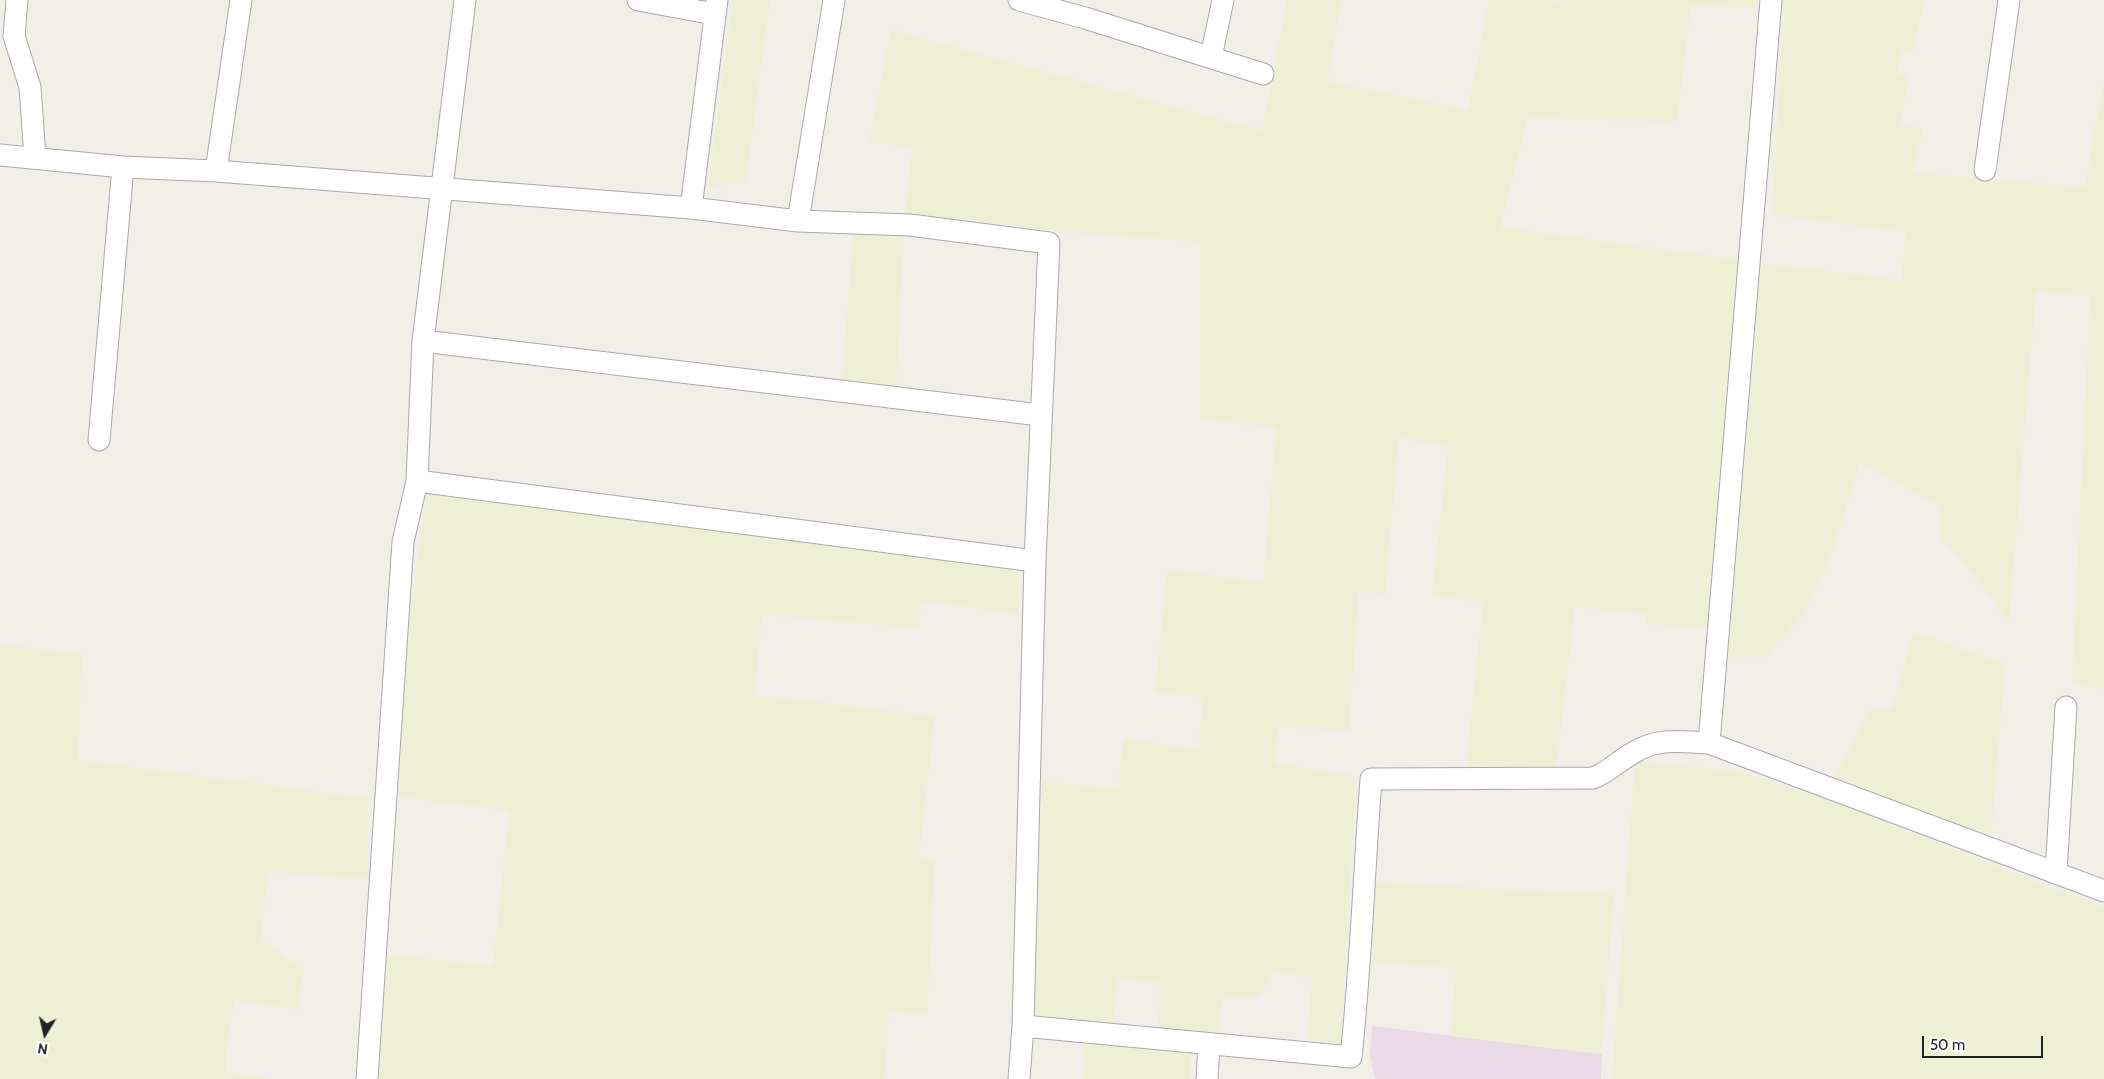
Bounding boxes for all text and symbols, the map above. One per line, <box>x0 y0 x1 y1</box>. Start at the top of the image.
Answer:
north arrow <box>20 1009 70 1059</box>
scale bar <box>1924 1026 2045 1058</box>
text: 50 m <box>1930 1036 1965 1054</box>
text: N <box>36 1039 49 1058</box>

